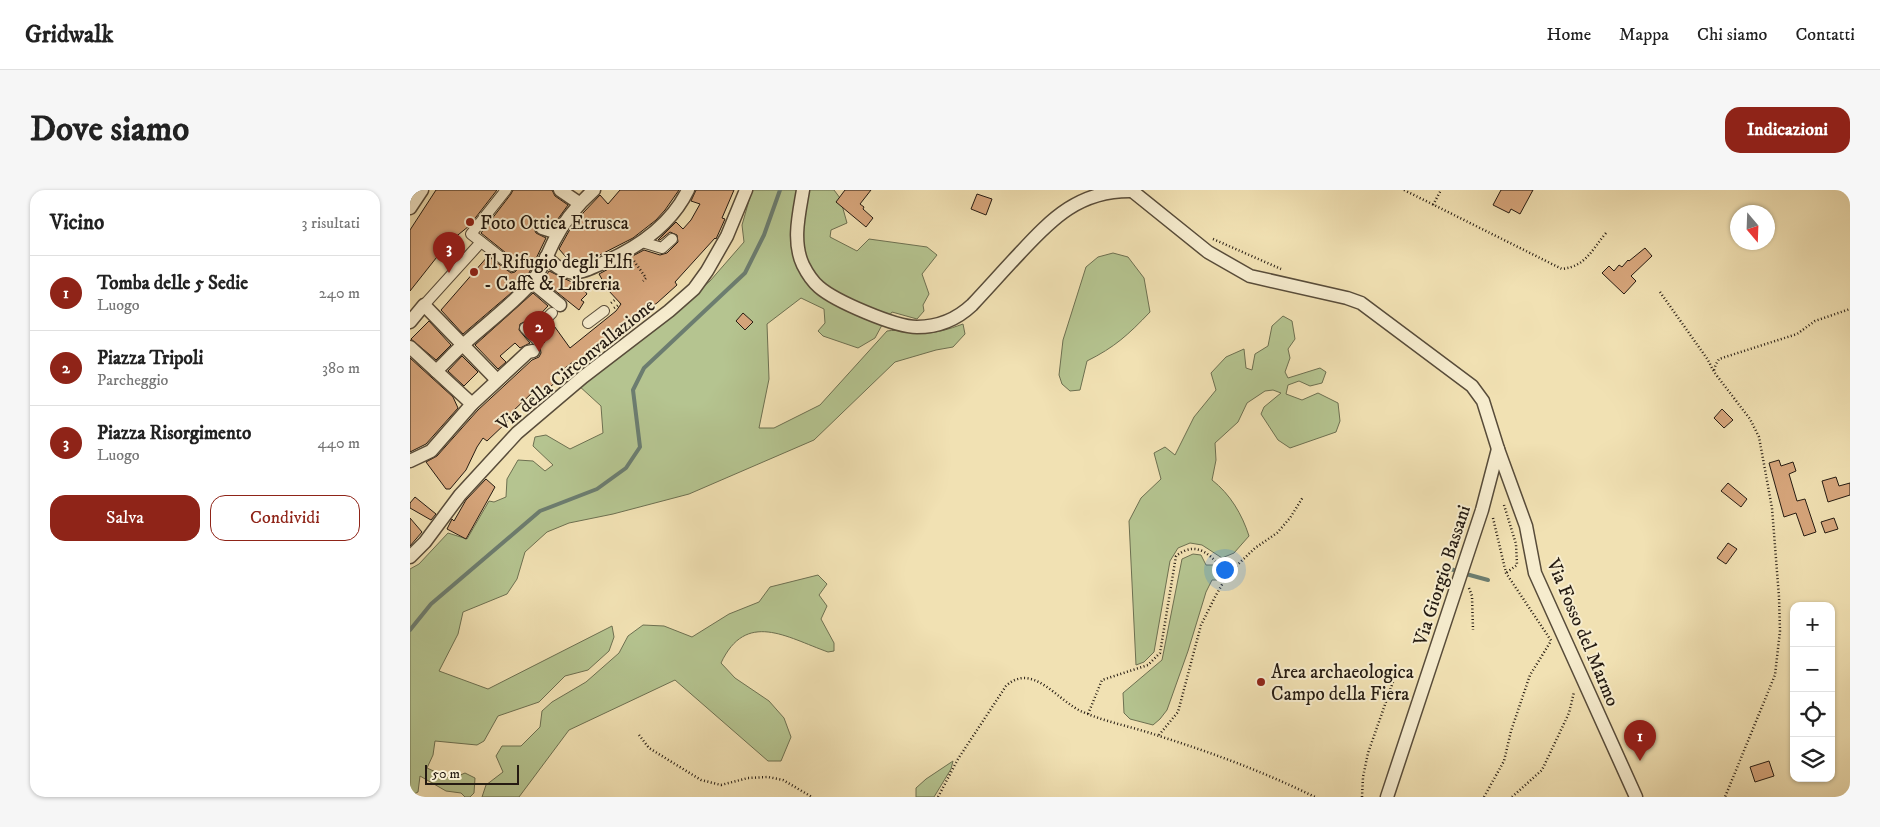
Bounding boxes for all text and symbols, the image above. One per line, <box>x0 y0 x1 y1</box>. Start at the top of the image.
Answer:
text: Gridwalk <box>25 20 113 50</box>
text: Home <box>1547 24 1591 46</box>
text: Mappa <box>1619 24 1669 46</box>
text: Chi siamo <box>1697 24 1767 46</box>
text: Contatti <box>1795 24 1855 46</box>
button: Indicazioni <box>1725 107 1850 153</box>
text: Dove siamo <box>30 108 189 152</box>
north arrow <box>1730 205 1775 250</box>
text: Vicino <box>50 210 104 236</box>
place label: Foto Ottica Etrusca <box>480 212 629 235</box>
text: 3 risultati <box>302 213 360 233</box>
marker: Foto Ottica Etrusca <box>464 216 476 228</box>
pin: 3 <box>433 232 465 273</box>
place label: Il Rifugio degli Elfi - Caffè & Libreria <box>484 251 633 296</box>
marker: Il Rifugio degli Elfi - Caffè & Libreria <box>468 266 480 278</box>
text: Tomba delle 5 Sedie <box>97 272 248 295</box>
text: 1 <box>63 283 69 303</box>
text: 240 m <box>319 283 360 303</box>
street label: Via della Circonvallazione <box>491 294 660 437</box>
text: Luogo <box>97 295 140 315</box>
pin: 2 <box>523 311 555 352</box>
text: Piazza Tripoli <box>97 347 203 370</box>
text: 2 <box>62 358 70 378</box>
text: 380 m <box>322 358 360 378</box>
text: Parcheggio <box>97 370 168 390</box>
text: Piazza Risorgimento <box>97 422 251 445</box>
text: 3 <box>63 433 69 453</box>
text: 440 m <box>318 433 360 453</box>
text: Luogo <box>97 445 140 465</box>
button: Salva <box>50 495 200 541</box>
button: Condividi <box>210 495 360 541</box>
street label: Via Giorgio Bassani <box>1409 502 1476 650</box>
street label: Via Fosso del Marmo <box>1541 554 1624 710</box>
your location <box>1212 557 1238 583</box>
map controls <box>1790 602 1835 782</box>
button: + <box>1790 602 1835 647</box>
button: − <box>1790 647 1835 692</box>
place label: Area archaeologica Campo della Fiera <box>1271 661 1414 706</box>
marker: Area archaeologica Campo della Fiera <box>1255 676 1267 688</box>
button: locate <box>1790 692 1835 737</box>
pin: 1 <box>1624 720 1656 761</box>
button: layers <box>1790 737 1835 782</box>
scale bar <box>425 762 519 785</box>
text: 50 m <box>432 765 460 783</box>

